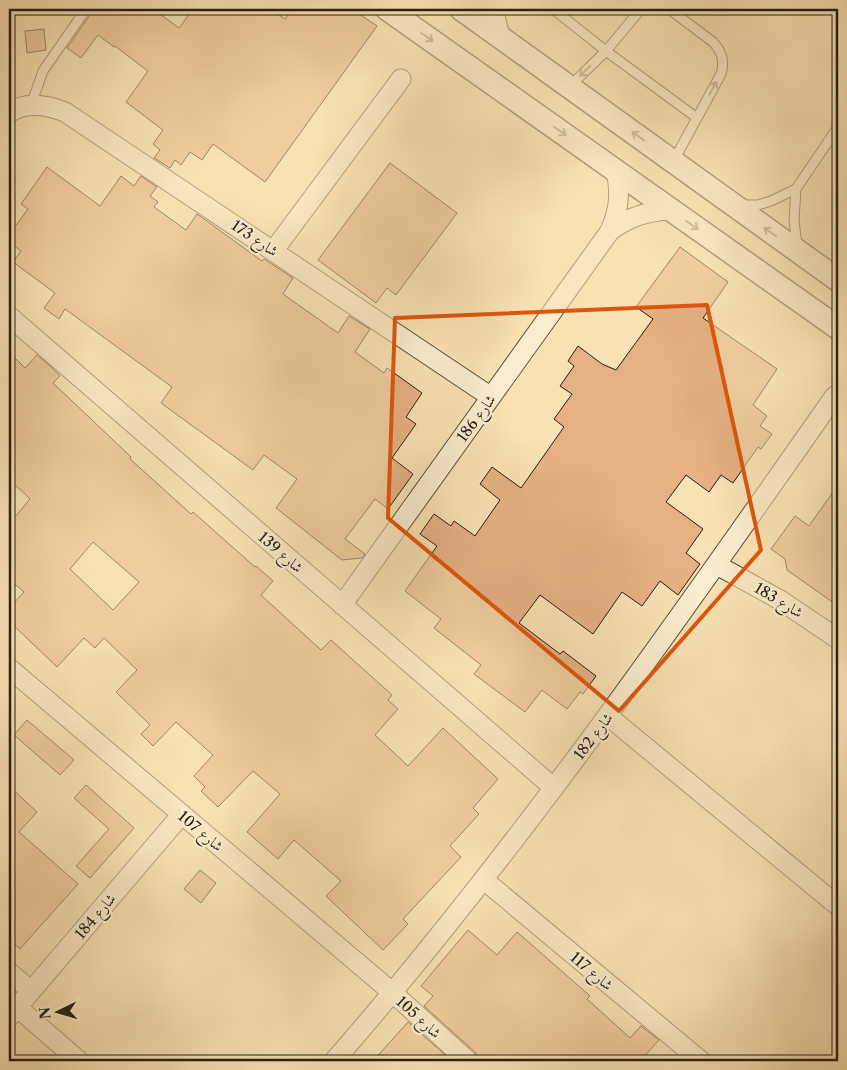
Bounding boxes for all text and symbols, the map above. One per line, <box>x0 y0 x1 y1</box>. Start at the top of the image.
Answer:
one-way arrow <box>420 32 434 42</box>
one-way arrow <box>579 65 591 77</box>
one-way arrow <box>708 81 718 96</box>
one-way arrow <box>552 126 566 136</box>
one-way arrow <box>632 131 645 142</box>
street label: شارع 173 <box>226 216 282 264</box>
one-way arrow <box>685 220 699 230</box>
one-way arrow <box>764 226 777 237</box>
street label: شارع 186 <box>452 391 503 448</box>
street label: شارع 139 <box>252 527 307 580</box>
street label: شارع 183 <box>749 578 807 625</box>
street label: شارع 182 <box>569 709 620 766</box>
street label: شارع 107 <box>172 807 228 858</box>
street label: شارع 184 <box>70 889 123 945</box>
street label: شارع 117 <box>564 948 617 997</box>
north arrow <box>32 988 82 1038</box>
street label: شارع 105 <box>390 992 445 1045</box>
text: N <box>36 1006 55 1020</box>

